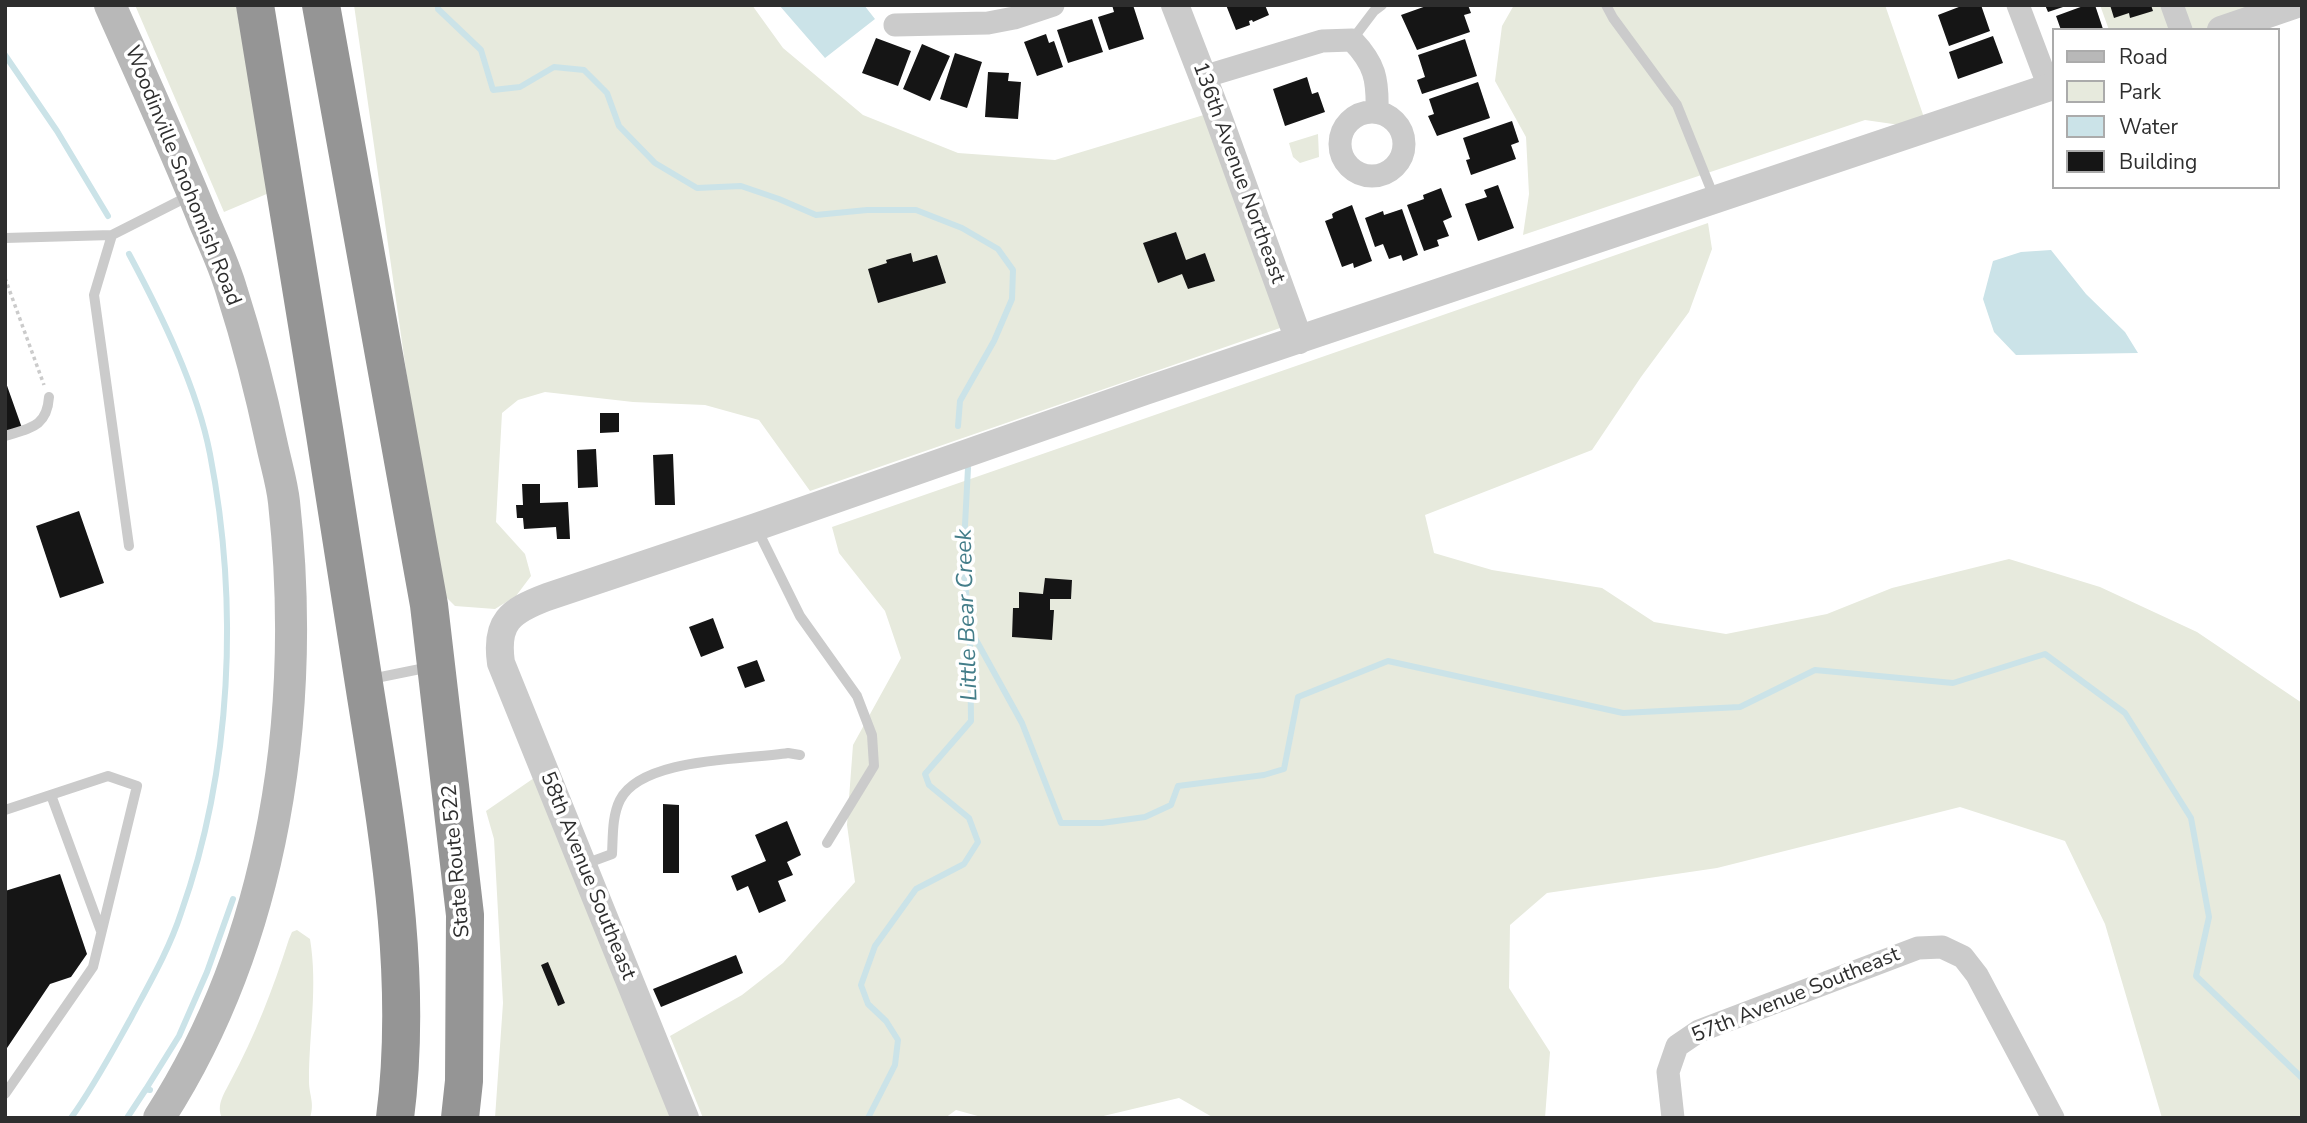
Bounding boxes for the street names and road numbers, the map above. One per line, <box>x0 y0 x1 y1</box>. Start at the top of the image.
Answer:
street label: Woodinville Snohomish Road <box>118 42 246 310</box>
street label: 136th Avenue Northeast <box>1186 59 1290 287</box>
street label: 58th Avenue Southeast <box>534 768 640 984</box>
street label: State Route 522 <box>438 783 476 939</box>
street label: 57th Avenue Southeast <box>1688 943 1904 1049</box>

